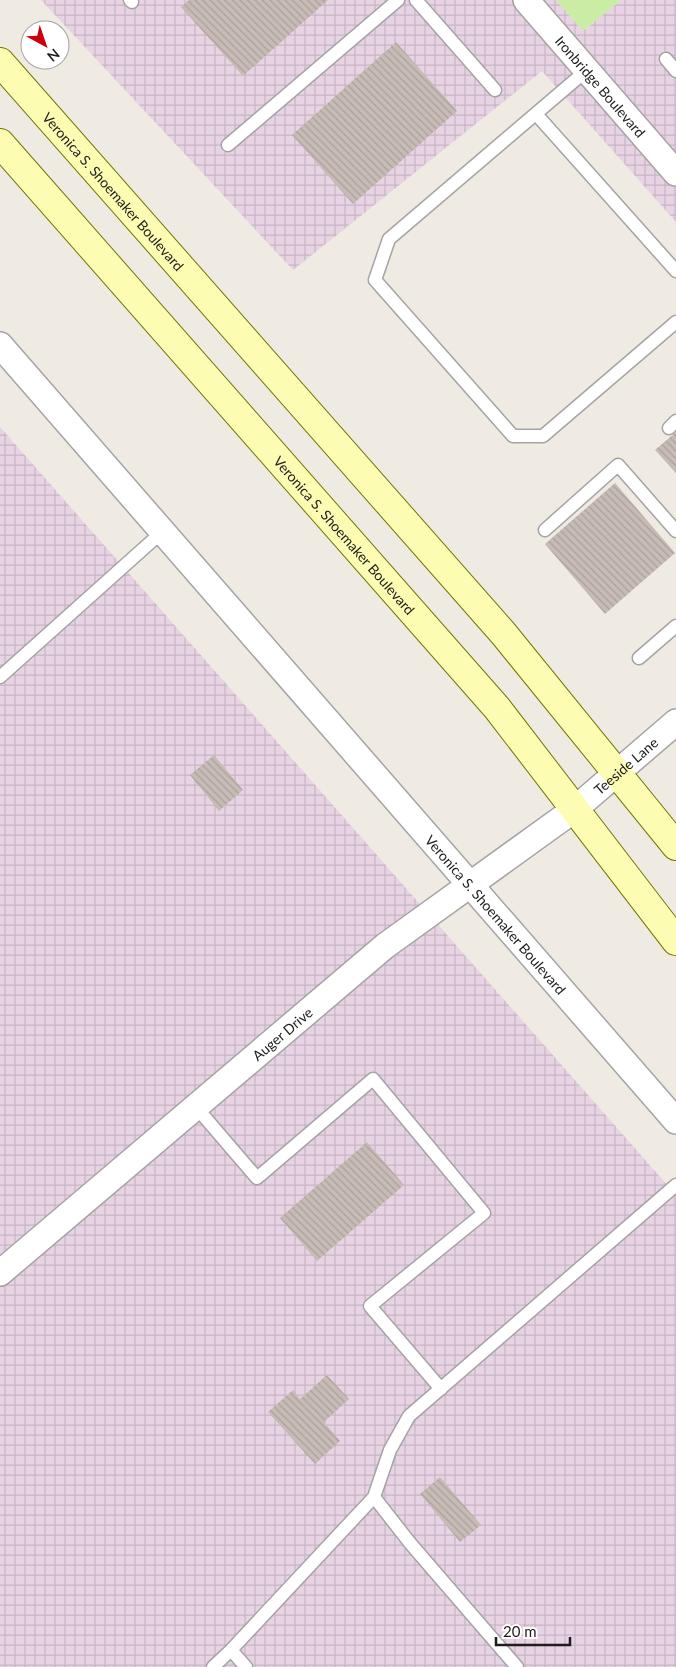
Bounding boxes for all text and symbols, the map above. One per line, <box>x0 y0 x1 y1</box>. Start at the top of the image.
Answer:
north arrow <box>20 20 70 70</box>
street label: Ironbridge Boulevard <box>552 32 649 140</box>
text: N <box>44 45 63 65</box>
street label: Veronica S. Shoemaker Boulevard <box>39 108 188 274</box>
street label: Veronica S. Shoemaker Boulevard <box>271 452 419 618</box>
street label: Teeside Lane <box>590 733 661 798</box>
street label: Veronica S. Shoemaker Boulevard <box>422 831 570 997</box>
street label: Auger Drive <box>248 1003 316 1064</box>
scale bar <box>496 1614 570 1646</box>
text: 20 m <box>503 1622 537 1640</box>

